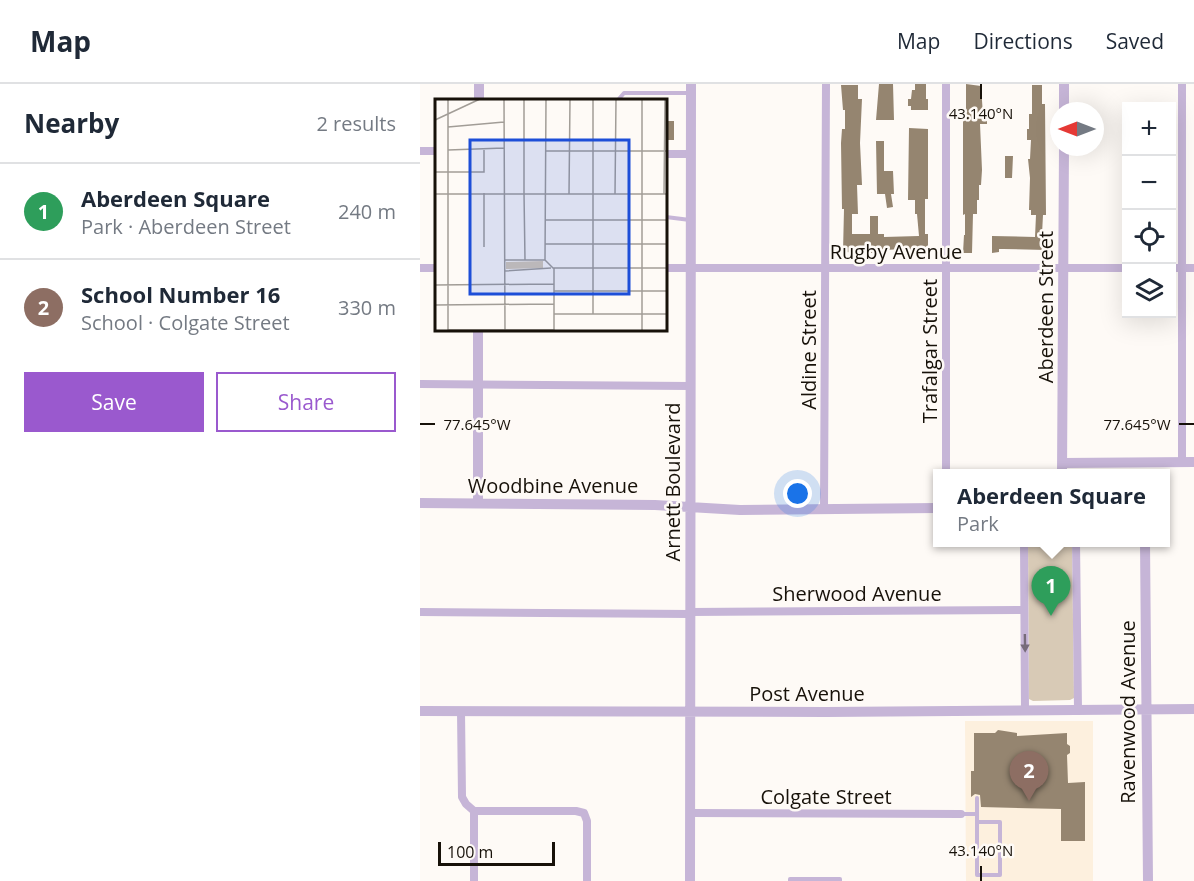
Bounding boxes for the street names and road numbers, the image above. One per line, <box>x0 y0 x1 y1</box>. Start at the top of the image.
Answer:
street label: Aberdeen Street <box>1032 231 1059 383</box>
street label: Rugby Avenue <box>830 238 962 265</box>
street label: Trafalgar Street <box>916 279 943 423</box>
street label: Aldine Street <box>795 290 822 410</box>
street label: Arnett Boulevard <box>659 403 686 561</box>
street label: Woodbine Avenue <box>468 472 638 499</box>
street label: Sherwood Avenue <box>772 580 942 607</box>
street label: Ravenwood Avenue <box>1114 620 1141 804</box>
street label: Post Avenue <box>749 680 865 707</box>
street label: Colgate Street <box>760 783 892 810</box>

